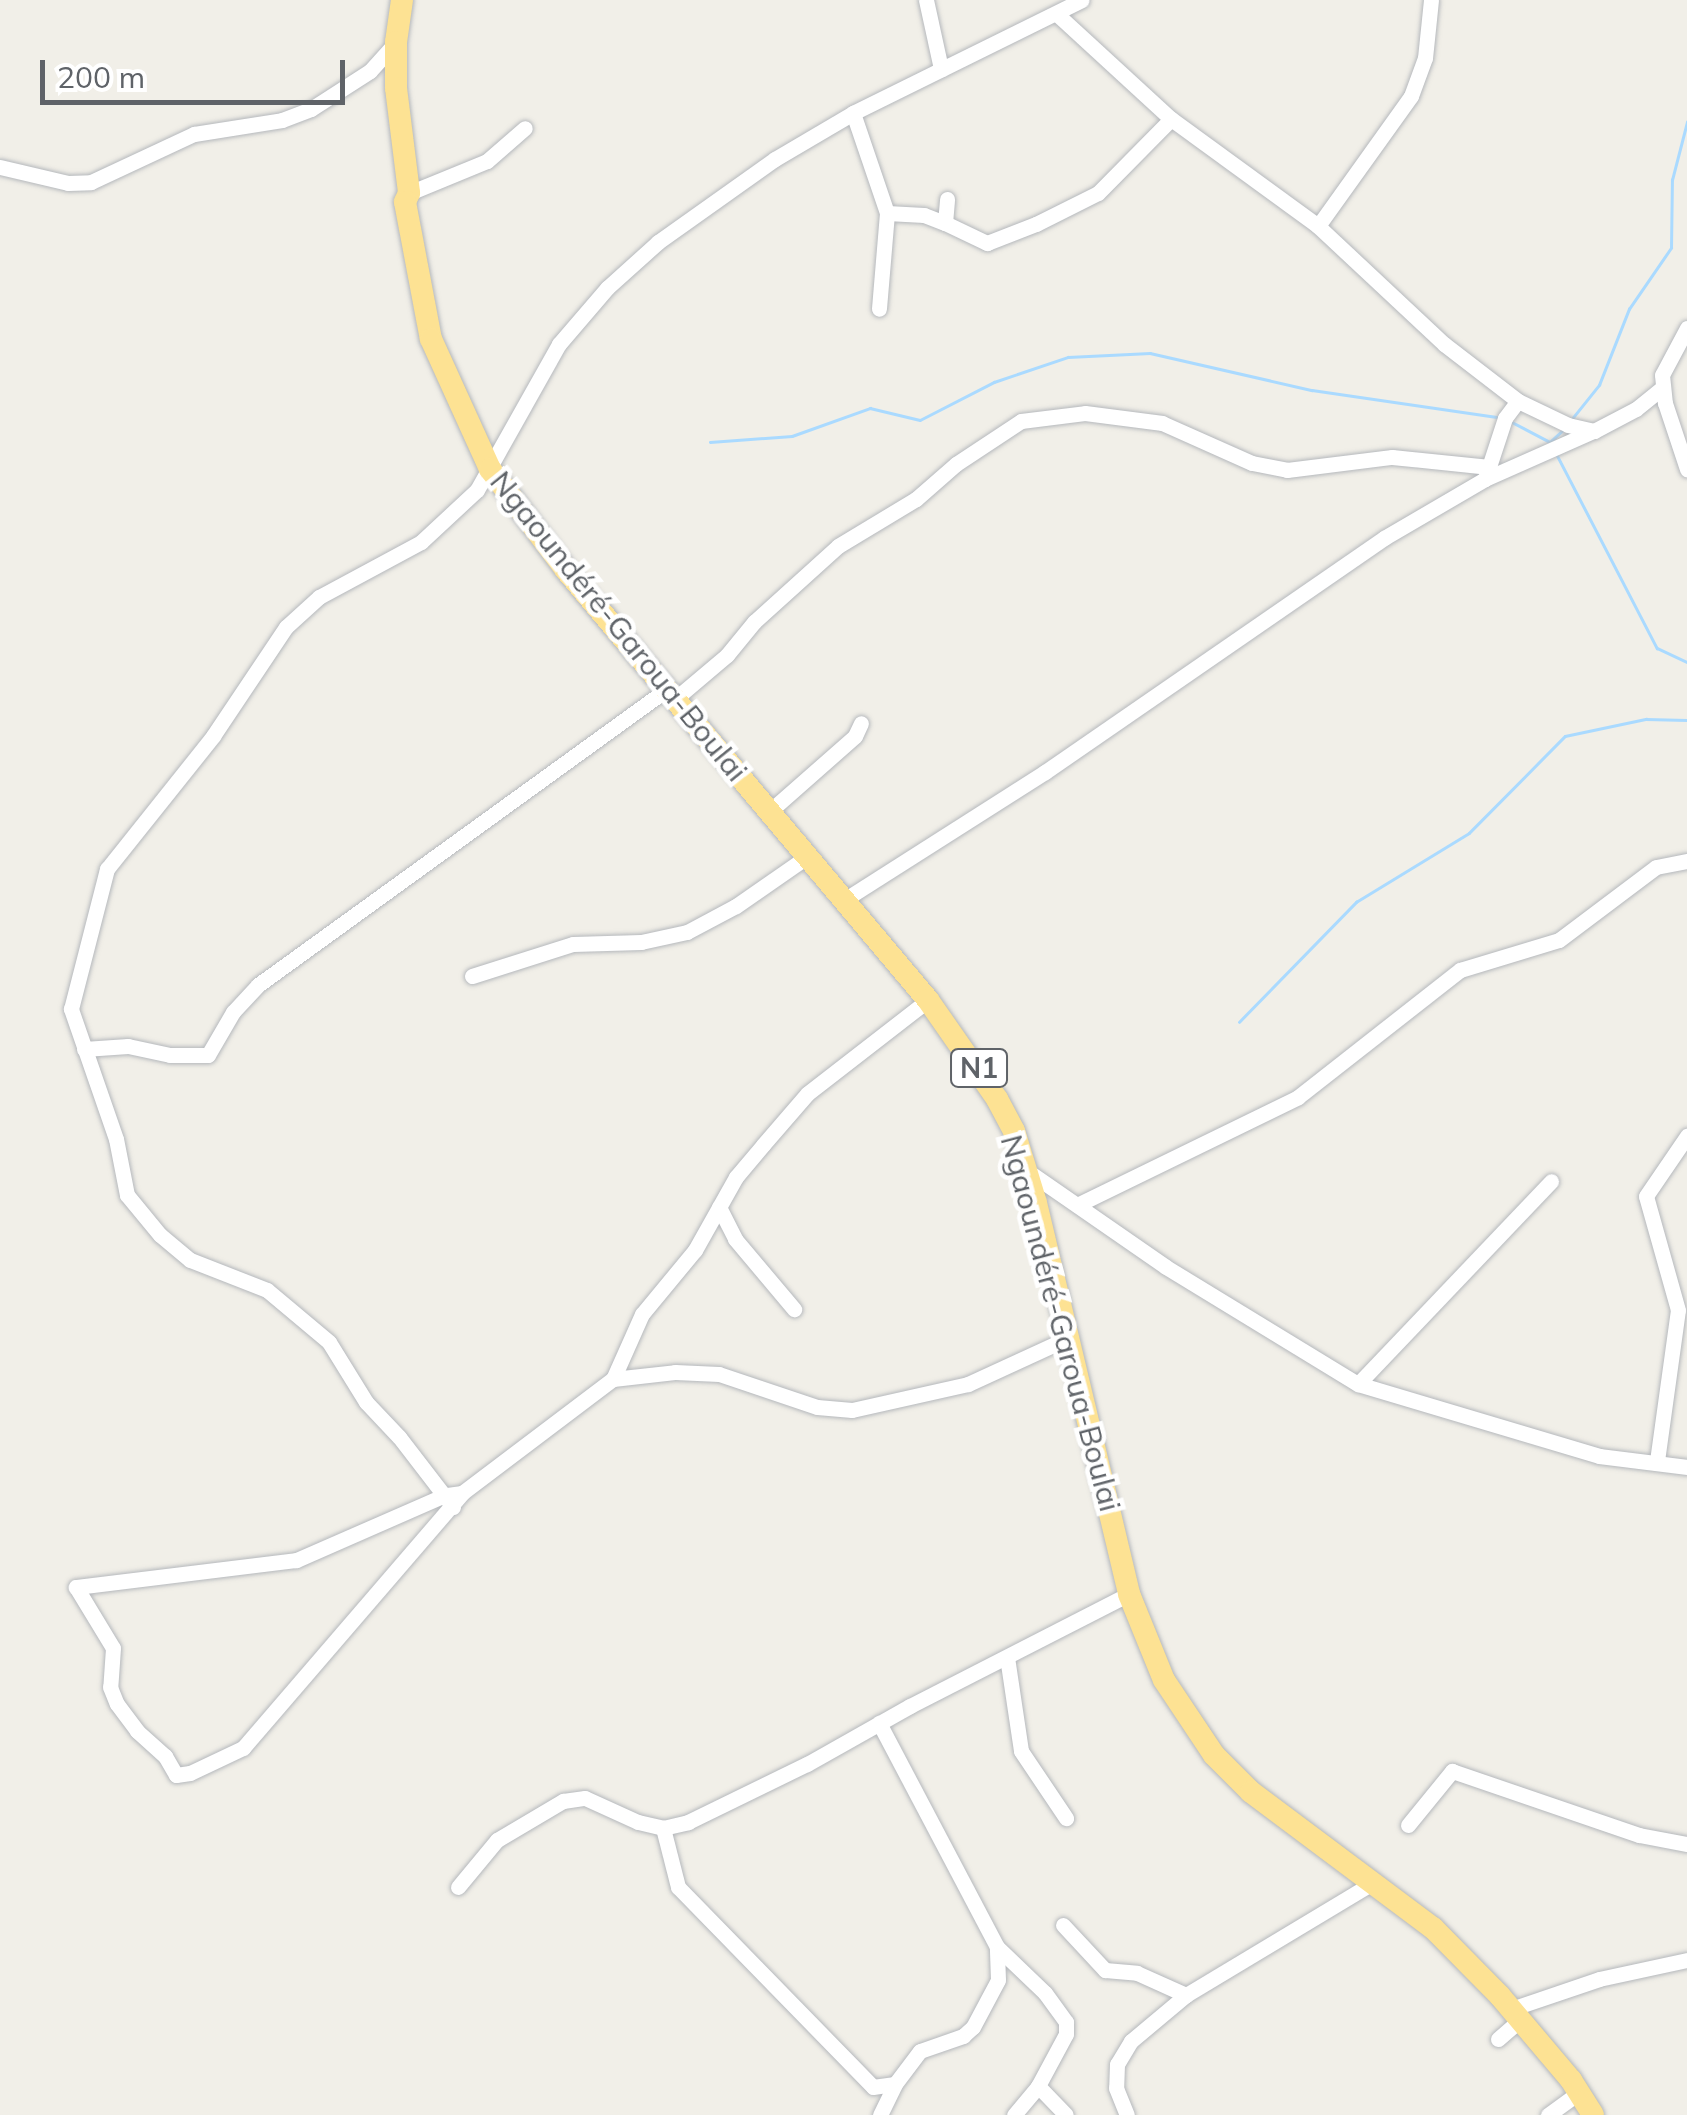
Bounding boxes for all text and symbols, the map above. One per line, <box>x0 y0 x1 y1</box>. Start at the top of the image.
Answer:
scale bar <box>45 40 350 102</box>
text: 200 m <box>57 58 145 96</box>
street label: Ngaoundéré-Garoua-Boulai <box>483 464 755 788</box>
road number: N1 <box>949 1045 1009 1091</box>
street label: Ngaoundéré-Garoua-Boulai <box>993 1131 1129 1515</box>

